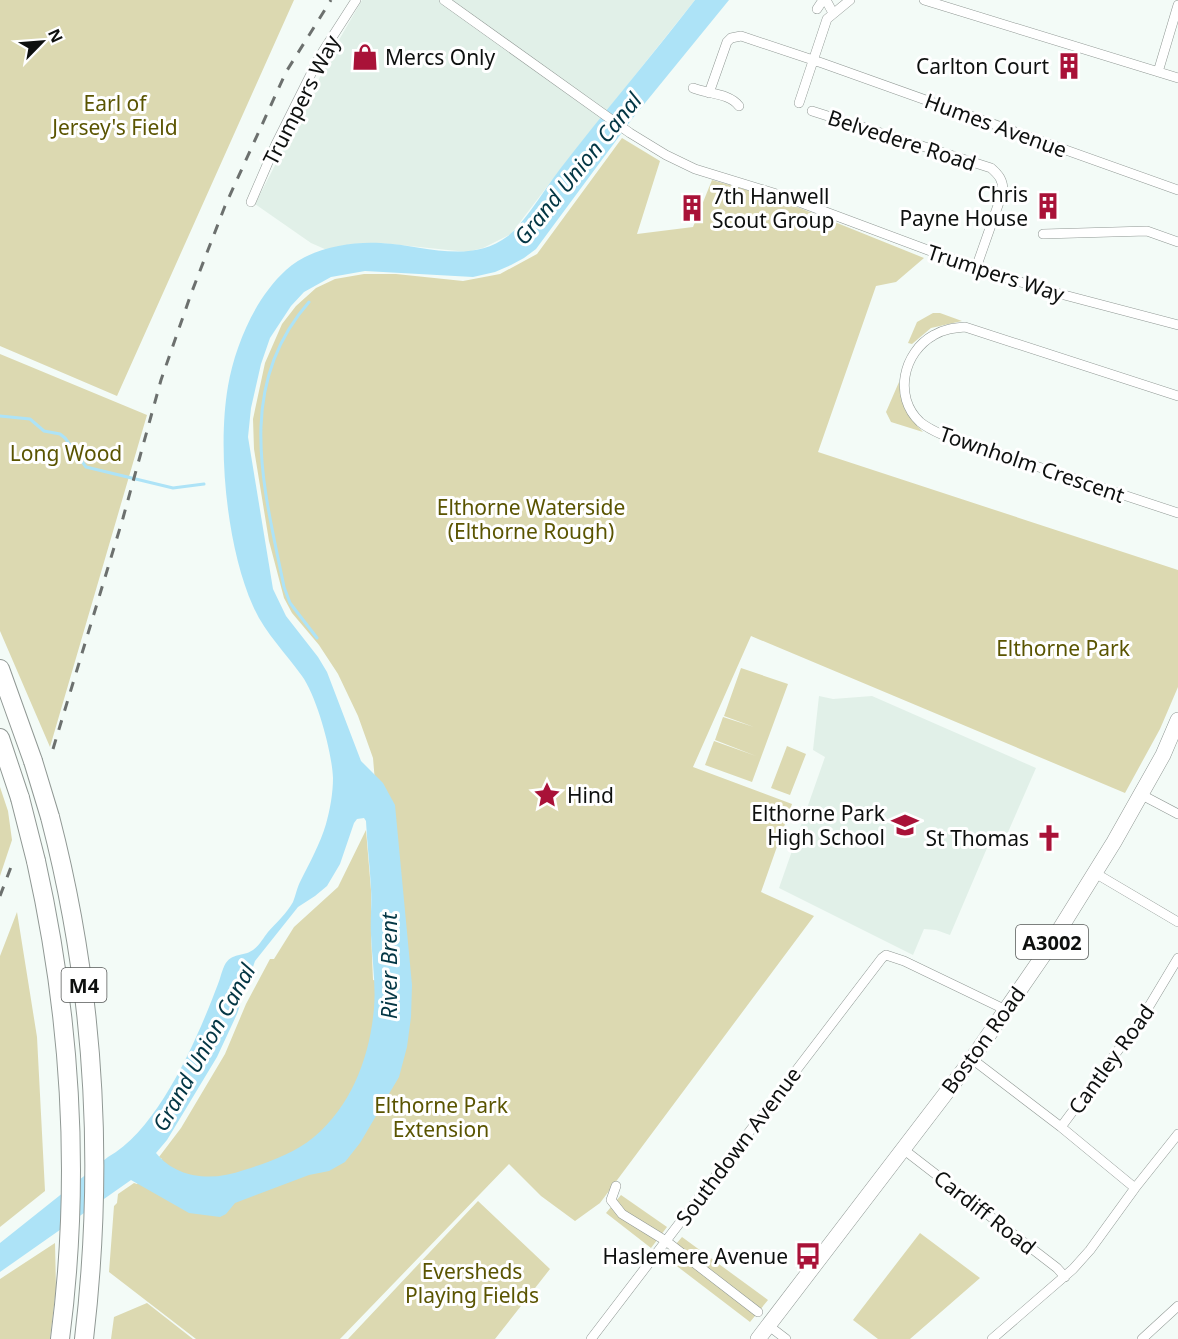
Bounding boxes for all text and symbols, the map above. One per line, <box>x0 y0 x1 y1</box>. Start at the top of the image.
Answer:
north arrow <box>12 12 72 72</box>
text: N <box>43 25 68 46</box>
street label: Trumpers Way <box>256 30 346 170</box>
shop icon: Mercs Only <box>350 42 380 72</box>
place label: Mercs Only <box>385 43 496 71</box>
building icon: Carlton Court <box>1054 51 1084 81</box>
place label: Carlton Court <box>916 52 1049 80</box>
water label: Grand Union Canal <box>506 85 648 250</box>
street label: Humes Avenue <box>921 86 1071 164</box>
park label: Earl of Jersey's Field <box>50 89 178 141</box>
street label: Belvedere Road <box>824 103 980 177</box>
place label: Chris Payne House <box>899 180 1028 232</box>
place label: 7th Hanwell Scout Group <box>712 182 834 234</box>
building icon: Chris Payne House <box>1033 191 1063 221</box>
building icon: 7th Hanwell Scout Group <box>677 193 707 223</box>
street label: Trumpers Way <box>924 238 1068 308</box>
street label: Townholm Crescent <box>936 419 1129 509</box>
park label: Long Wood <box>10 439 122 467</box>
park label: Elthorne Waterside (Elthorne Rough) <box>437 493 625 545</box>
park label: Elthorne Park <box>996 634 1131 662</box>
place icon: Hind <box>532 780 562 810</box>
place label: Hind <box>567 781 614 809</box>
place label: Elthorne Park High School <box>751 799 886 851</box>
school or university icon: Elthorne Park High School <box>890 810 920 840</box>
church icon: St Thomas <box>1034 823 1064 853</box>
place label: St Thomas <box>926 824 1029 852</box>
water label: River Brent <box>373 911 403 1019</box>
road number: A3002 <box>1016 925 1088 959</box>
water label: Grand Union Canal <box>144 957 262 1136</box>
road number: M4 <box>62 968 106 1002</box>
street label: Boston Road <box>935 981 1031 1099</box>
street label: Cantley Road <box>1062 999 1160 1119</box>
street label: Southdown Avenue <box>669 1061 807 1231</box>
park label: Elthorne Park Extension <box>374 1091 509 1143</box>
street label: Cardiff Road <box>928 1163 1042 1261</box>
bus stop icon: Haslemere Avenue <box>793 1241 823 1271</box>
place label: Haslemere Avenue <box>603 1242 788 1270</box>
park label: Eversheds Playing Fields <box>405 1257 539 1309</box>

